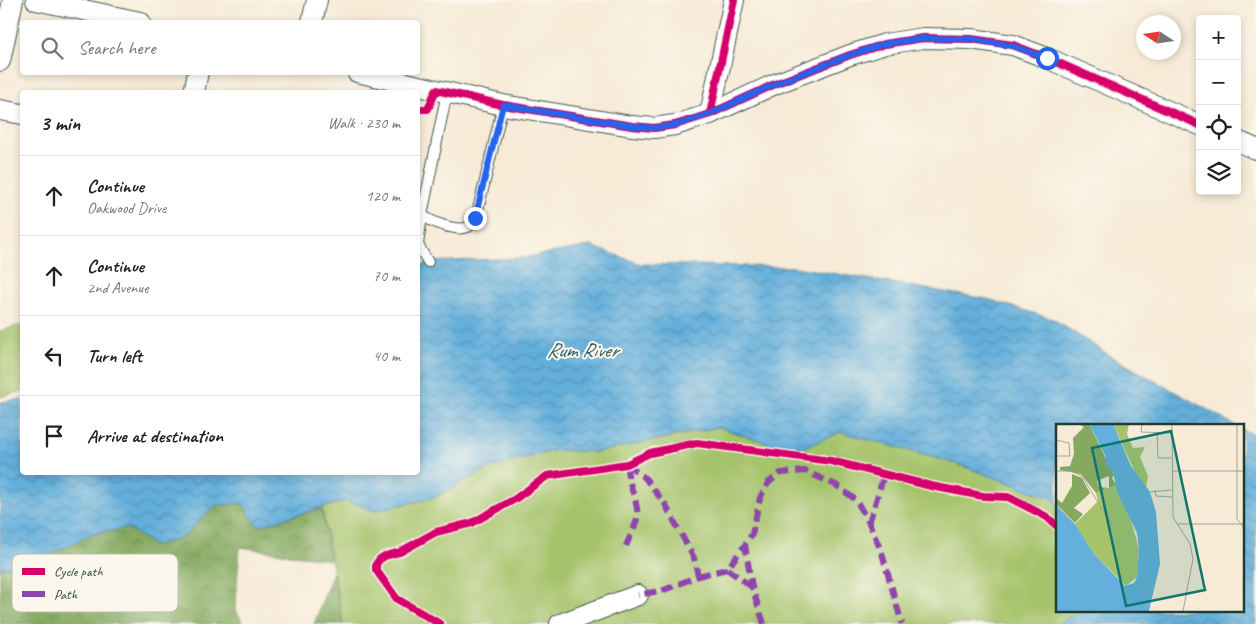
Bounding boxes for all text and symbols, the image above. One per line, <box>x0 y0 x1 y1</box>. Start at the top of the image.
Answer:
north arrow <box>1136 15 1181 60</box>
map controls <box>1196 15 1241 195</box>
button: + <box>1196 15 1241 60</box>
search box <box>20 20 420 75</box>
icon: search <box>38 34 66 62</box>
text: Search here <box>78 36 155 60</box>
route start <box>1036 47 1059 70</box>
button: − <box>1196 60 1241 105</box>
button: locate <box>1196 105 1241 150</box>
text: 3 min <box>40 110 80 136</box>
text: Walk · 230 m <box>328 113 400 133</box>
button: layers <box>1196 150 1241 195</box>
text: Continue <box>87 174 144 198</box>
icon: ahead <box>40 182 68 210</box>
text: 120 m <box>366 186 400 206</box>
text: Oakwood Drive <box>87 198 166 218</box>
route end <box>464 207 487 230</box>
text: Continue <box>87 254 144 278</box>
icon: ahead <box>40 262 68 290</box>
text: 70 m <box>373 266 400 286</box>
text: 2nd Avenue <box>87 278 148 298</box>
water label: Rum River <box>547 337 621 363</box>
icon: left <box>40 342 68 370</box>
text: Turn left <box>87 344 142 368</box>
text: 40 m <box>373 346 400 366</box>
icon: arrive <box>40 422 68 450</box>
text: Arrive at destination <box>87 424 223 448</box>
inset map <box>1056 424 1244 612</box>
legend <box>12 554 178 612</box>
text: Cycle path <box>54 563 103 580</box>
text: Path <box>54 586 78 603</box>

